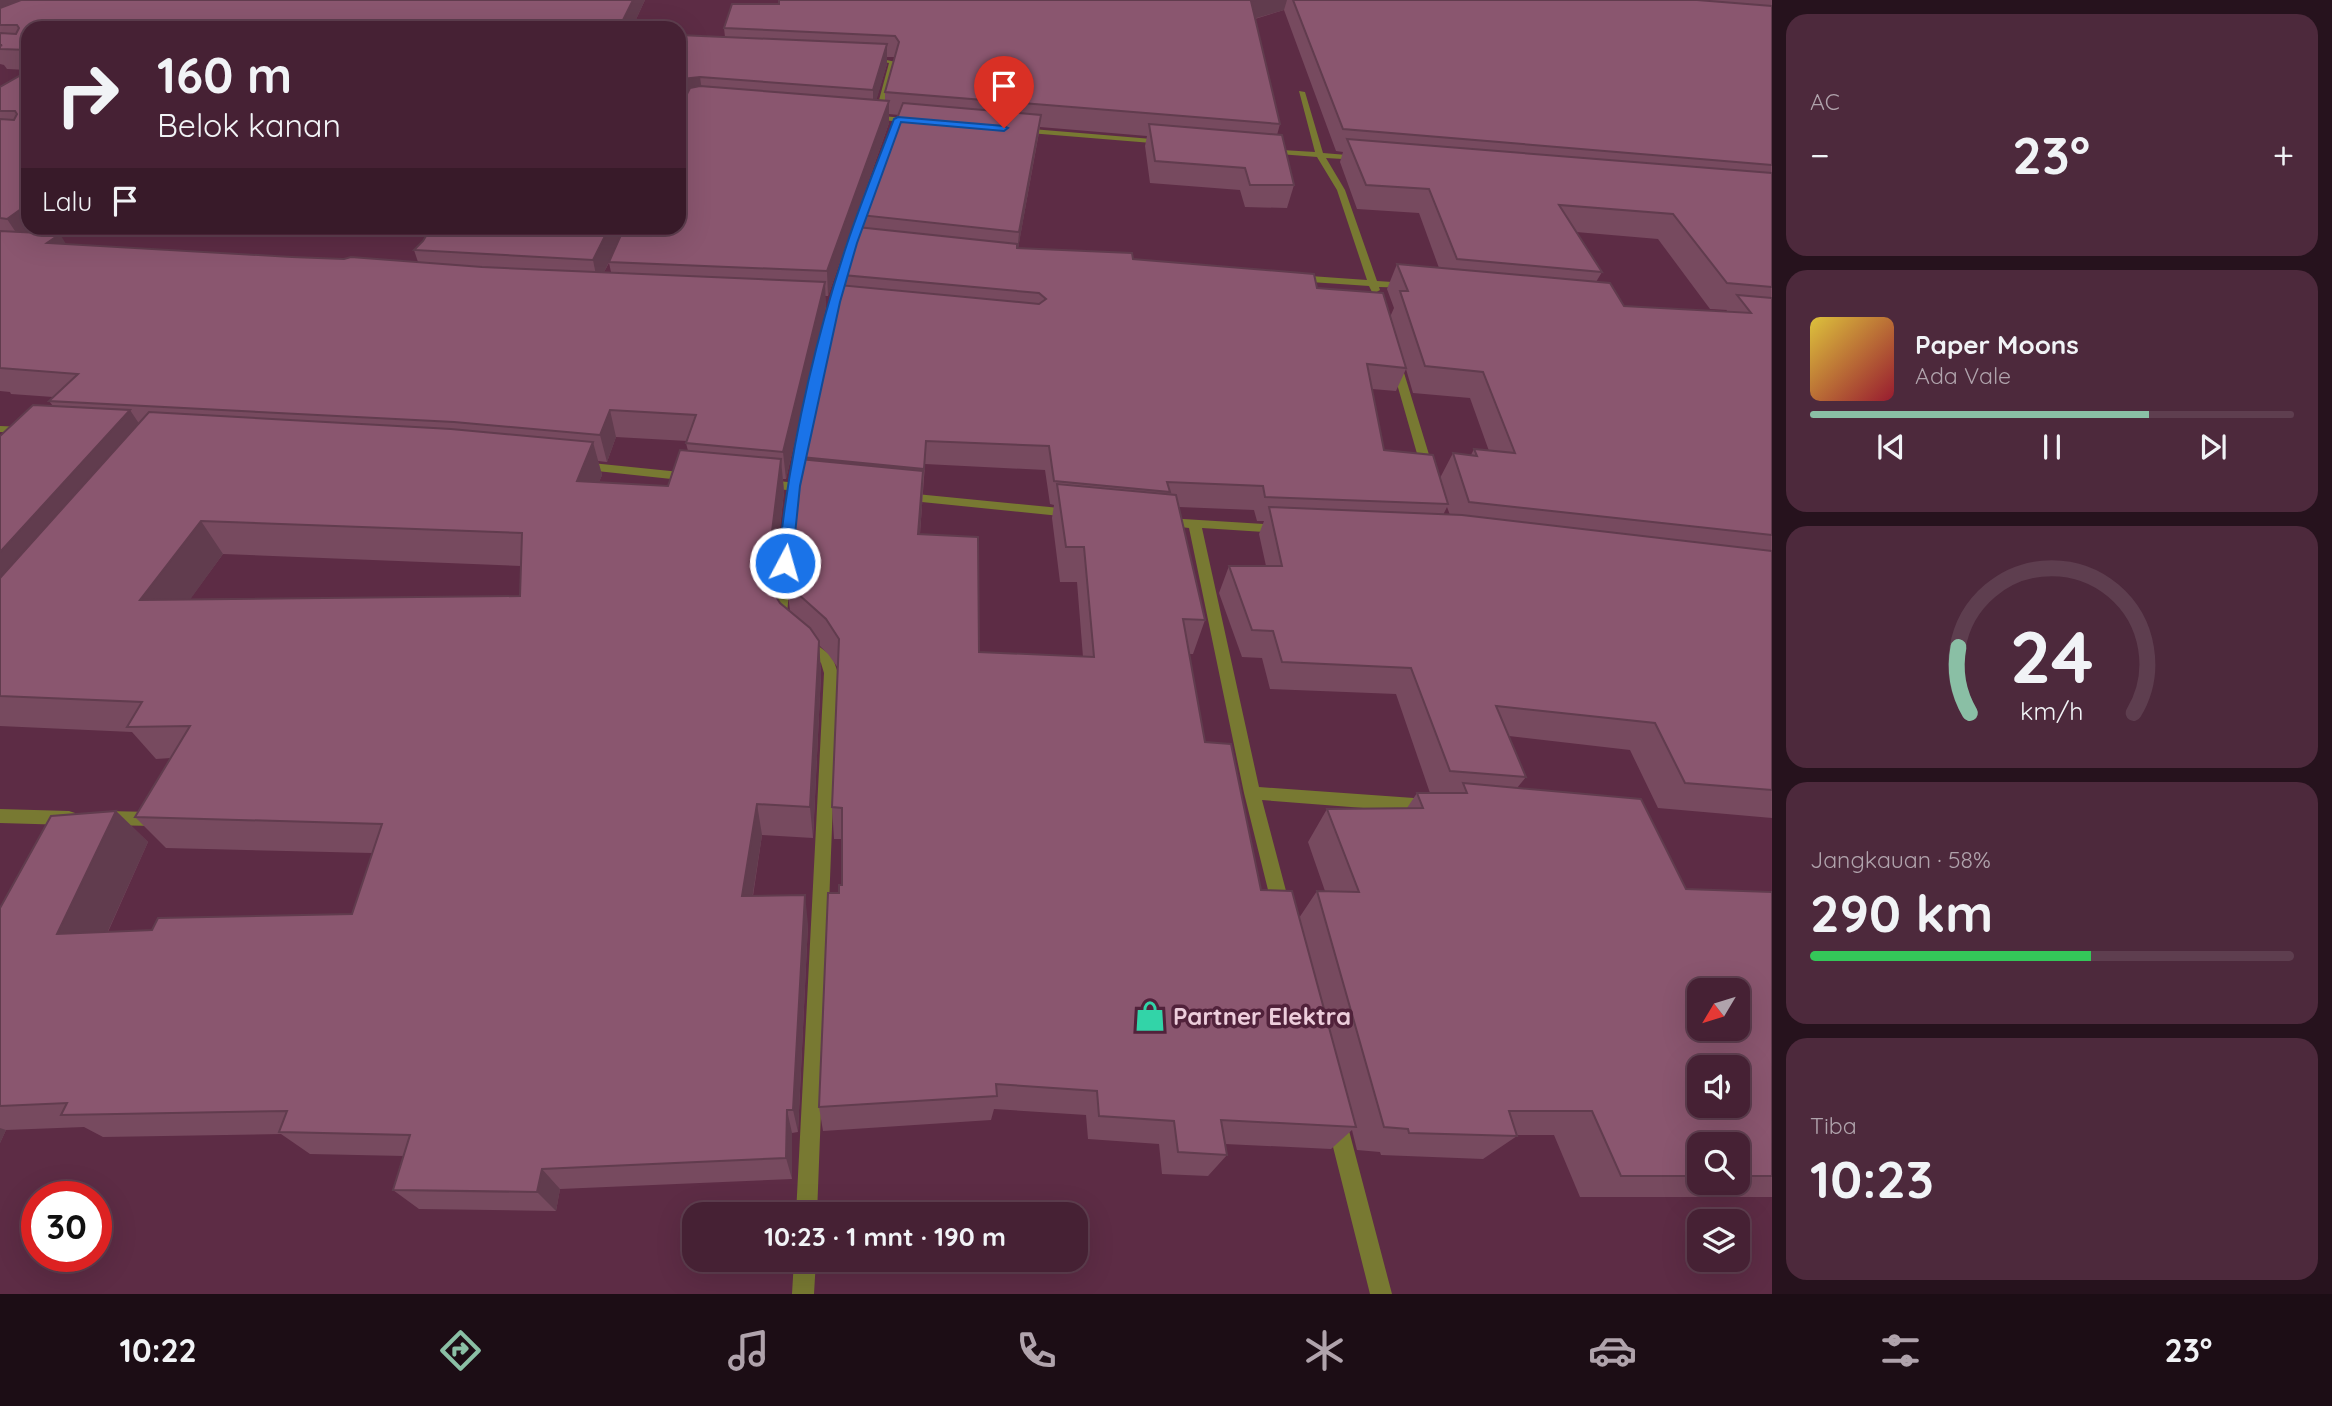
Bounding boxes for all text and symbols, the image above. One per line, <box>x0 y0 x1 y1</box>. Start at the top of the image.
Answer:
text: 160 m <box>157 44 292 105</box>
icon: right <box>42 49 133 140</box>
pin <box>974 56 1034 128</box>
icon: arrive <box>985 67 1023 105</box>
text: AC <box>1810 87 1840 116</box>
text: Belok kanan <box>157 105 341 145</box>
text: 23° <box>2012 122 2090 187</box>
text: − <box>1810 131 1830 179</box>
text: + <box>2273 131 2294 179</box>
icon: arrive <box>106 182 144 220</box>
text: Lalu <box>42 185 92 218</box>
text: Paper Moons <box>1915 328 2079 361</box>
text: Ada Vale <box>1915 361 2011 390</box>
icon: previous <box>1872 428 1910 466</box>
icon: pause <box>2033 428 2071 466</box>
icon: next <box>2194 428 2232 466</box>
position arrow <box>748 526 822 600</box>
text: 24 <box>2010 610 2094 701</box>
text: km/h <box>2020 695 2084 726</box>
text: Jangkauan · 58% <box>1810 845 1991 874</box>
text: 290 km <box>1810 880 1993 945</box>
north arrow <box>1687 978 1750 1041</box>
map controls <box>1687 978 1750 1272</box>
shop icon: Partner Elektra <box>1133 999 1167 1033</box>
place label: Partner Elektra <box>1173 1001 1351 1031</box>
button: sound <box>1687 1055 1750 1118</box>
text: Tiba <box>1810 1111 1857 1140</box>
button: search <box>1687 1132 1750 1195</box>
text: 10:23 <box>1810 1146 1934 1211</box>
speed limit sign: 30 <box>21 1181 112 1272</box>
button: layers <box>1687 1209 1750 1272</box>
text: 10:23 · 1 mnt · 190 m <box>764 1220 1006 1253</box>
icon: directions <box>436 1326 485 1375</box>
icon: music <box>724 1326 773 1375</box>
icon: phone <box>1012 1326 1061 1375</box>
icon: climate <box>1300 1326 1349 1375</box>
icon: car <box>1588 1326 1637 1375</box>
icon: filters <box>1876 1326 1925 1375</box>
text: 10:22 <box>120 1330 197 1370</box>
text: 23° <box>2164 1330 2212 1370</box>

